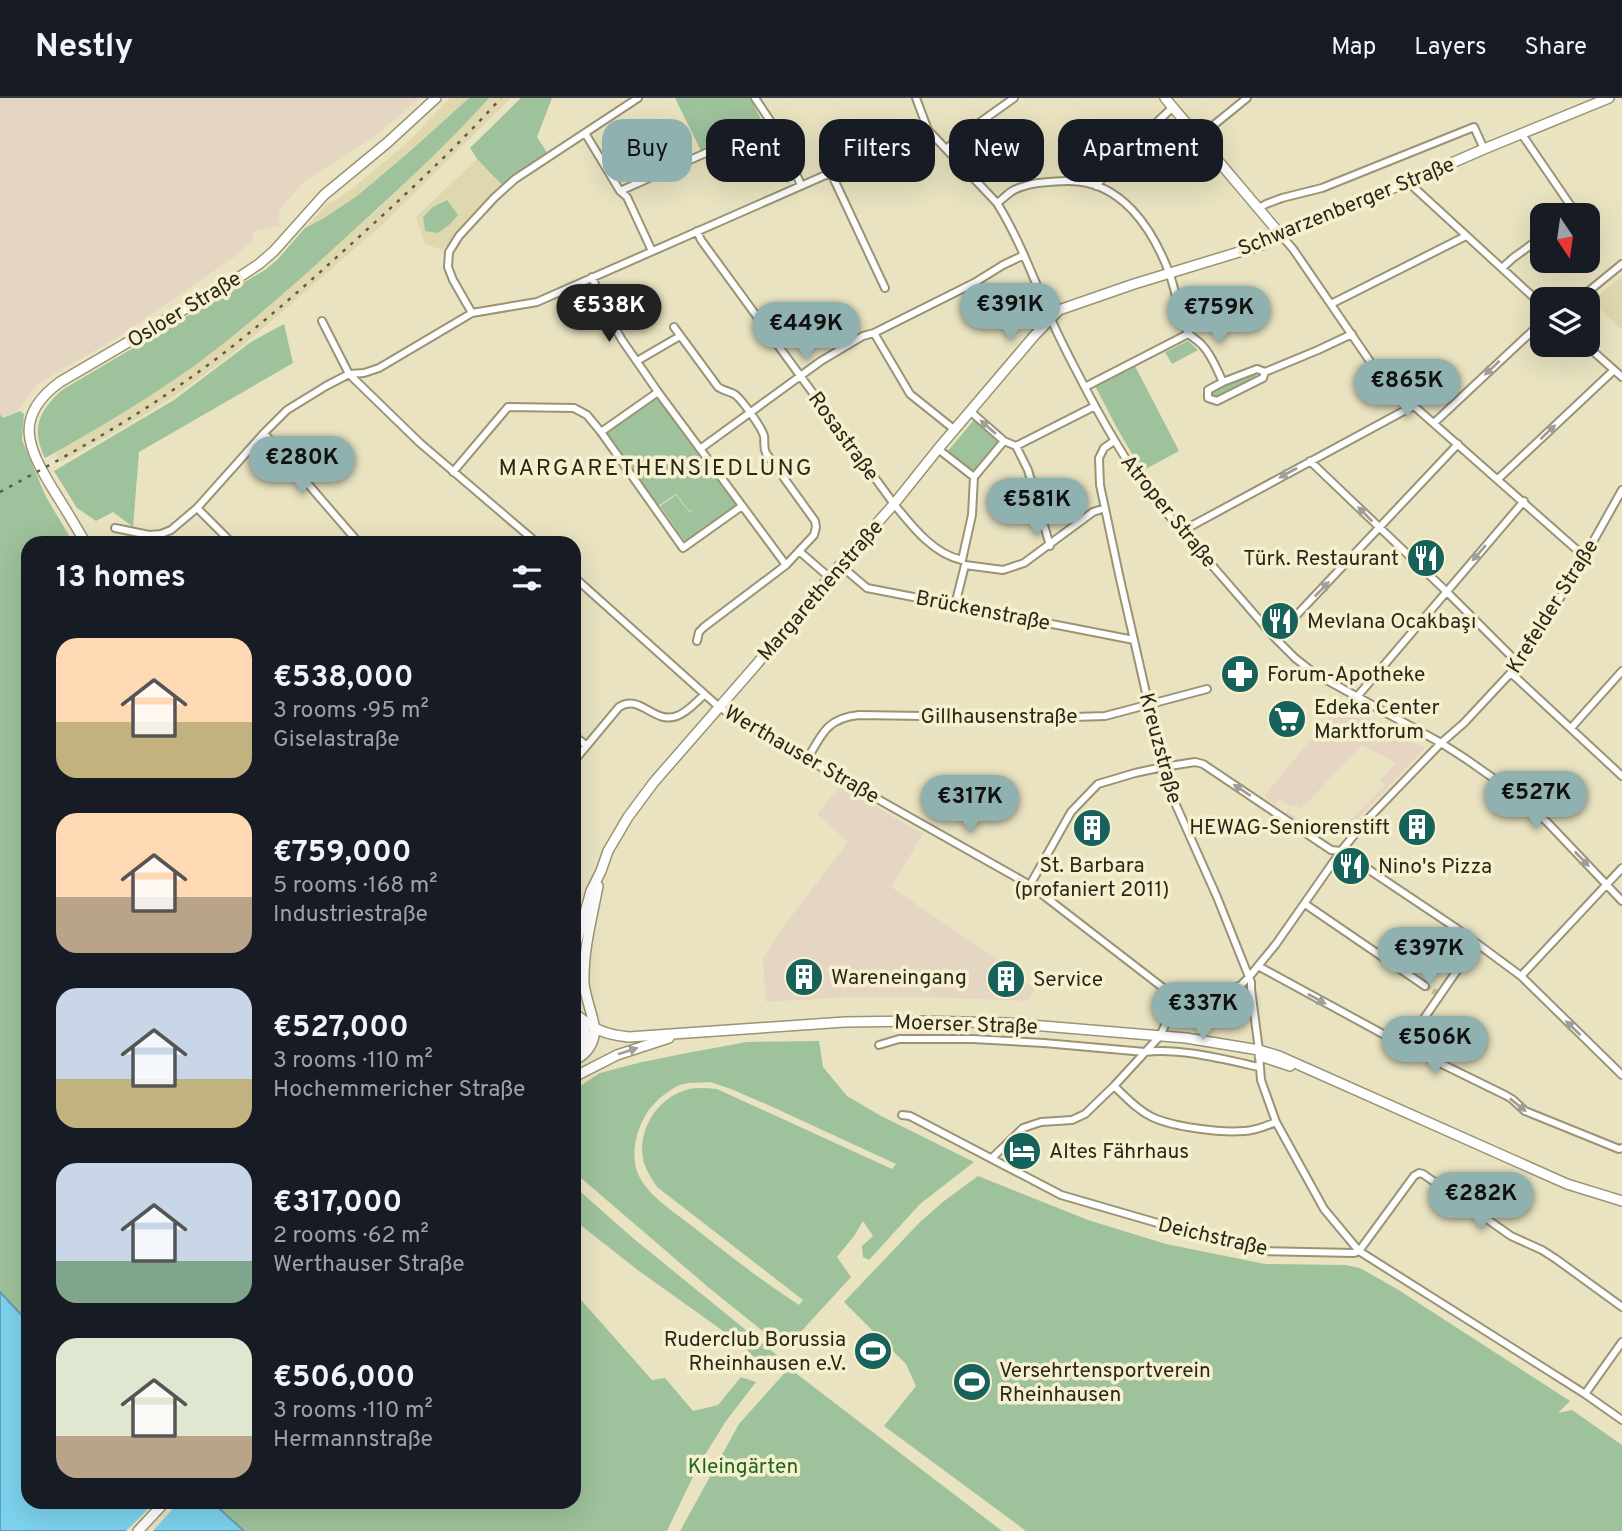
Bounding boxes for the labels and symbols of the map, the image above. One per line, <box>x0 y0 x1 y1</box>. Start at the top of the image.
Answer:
street label: Schwarzenberger Straße <box>1234 152 1459 263</box>
north arrow <box>1530 203 1600 273</box>
street label: Osloer Straße <box>123 266 247 355</box>
pin: €391K <box>961 284 1059 343</box>
pin: €538K <box>560 285 658 344</box>
pin: €759K <box>1170 286 1268 346</box>
pin: €449K <box>757 302 855 362</box>
pin: €865K <box>1358 360 1456 419</box>
one-way arrow <box>1484 360 1501 376</box>
street label: Rosastraße <box>801 387 884 487</box>
one-way arrow <box>979 420 996 435</box>
one-way arrow <box>1539 424 1557 440</box>
pin: €280K <box>253 436 351 496</box>
street label: Atroper Straße <box>1114 450 1222 574</box>
district label: MARGARETHENSIEDLUNG <box>498 455 814 484</box>
one-way arrow <box>1278 467 1298 479</box>
pin: €581K <box>988 478 1086 538</box>
one-way arrow <box>1357 506 1373 522</box>
street label: Margarethenstraße <box>752 515 890 667</box>
street label: Krefelder Straße <box>1501 535 1605 679</box>
restaurant icon: Türk. Restaurant <box>1405 537 1447 579</box>
one-way arrow <box>1472 544 1487 562</box>
place label: Türk. Restaurant <box>1243 546 1399 573</box>
one-way arrow <box>1314 580 1331 597</box>
street label: Brückenstraße <box>913 585 1052 638</box>
restaurant icon: Mevlana Ocakbaşı <box>1259 600 1301 642</box>
place label: Mevlana Ocakbaşı <box>1307 609 1476 636</box>
pharmacy icon: Forum-Apotheke <box>1219 653 1261 695</box>
place label: Forum-Apotheke <box>1267 662 1425 689</box>
street label: Kreuzstraße <box>1132 690 1187 807</box>
place label: Edeka Center Marktforum <box>1314 695 1440 746</box>
supermarket icon: Edeka Center Marktforum <box>1266 698 1308 740</box>
street label: Werthauser Straße <box>719 700 884 811</box>
street label: Gillhausenstraße <box>921 704 1077 731</box>
pin: €527K <box>1487 772 1585 831</box>
pin: €317K <box>921 776 1019 835</box>
one-way arrow <box>1233 783 1251 797</box>
building icon: HEWAG-Seniorenstift <box>1396 806 1438 848</box>
building icon: St. Barbara (profaniert 2011) <box>1071 807 1113 849</box>
place label: HEWAG-Seniorenstift <box>1189 815 1390 842</box>
restaurant icon: Nino's Pizza <box>1330 845 1372 887</box>
one-way arrow <box>1574 850 1590 867</box>
place label: St. Barbara (profaniert 2011) <box>1015 853 1169 904</box>
place label: Nino's Pizza <box>1378 854 1492 881</box>
pin: €397K <box>1380 928 1478 987</box>
building icon: Wareneingang <box>783 956 825 998</box>
building icon: Service <box>985 958 1027 1000</box>
place label: Wareneingang <box>831 965 967 992</box>
place label: Service <box>1033 967 1103 994</box>
pin: €337K <box>1154 982 1252 1042</box>
one-way arrow <box>1308 993 1328 1005</box>
street label: Moerser Straße <box>894 1009 1038 1042</box>
pin: €506K <box>1386 1016 1484 1076</box>
one-way arrow <box>1565 1020 1582 1036</box>
one-way arrow <box>618 1045 639 1056</box>
one-way arrow <box>1510 1097 1527 1112</box>
hotel icon: Altes Fährhaus <box>1001 1130 1043 1172</box>
place label: Altes Fährhaus <box>1049 1139 1189 1166</box>
pin: €282K <box>1432 1172 1530 1232</box>
street label: Deichstraße <box>1155 1212 1270 1263</box>
place label: Ruderclub Borussia Rheinhausen e.V. <box>664 1327 846 1378</box>
sports icon: Ruderclub Borussia Rheinhausen e.V. <box>852 1330 894 1372</box>
place label: Versehrtensportverein Rheinhausen <box>999 1358 1211 1409</box>
sports icon: Versehrtensportverein Rheinhausen <box>951 1361 993 1403</box>
park label: Kleingärten <box>688 1454 798 1481</box>

